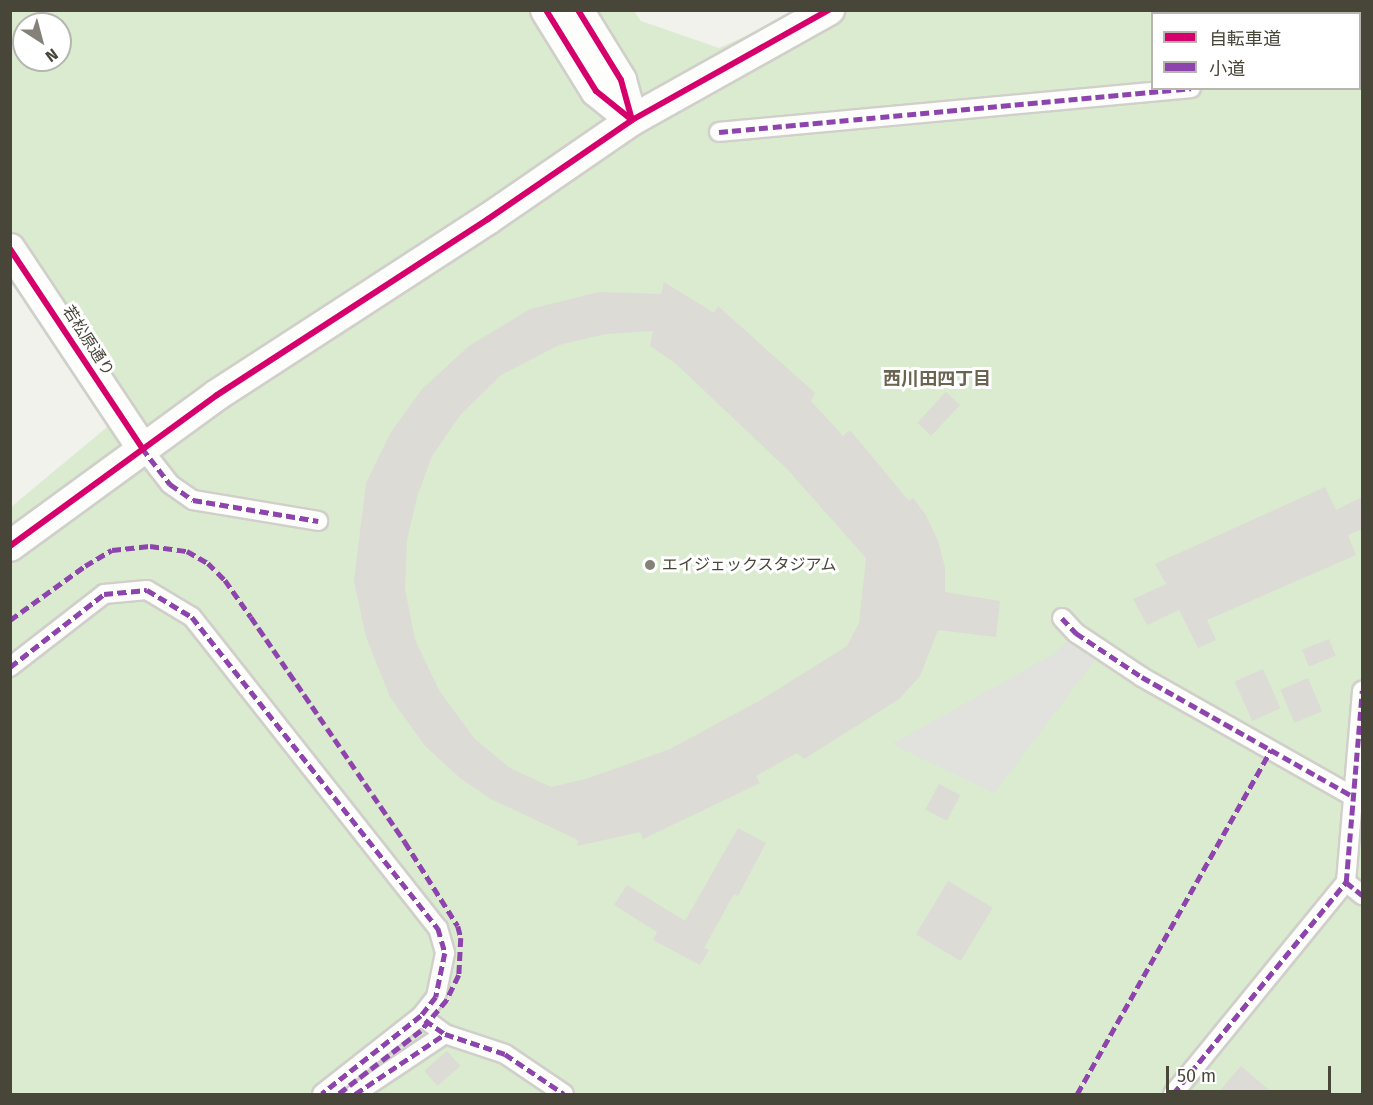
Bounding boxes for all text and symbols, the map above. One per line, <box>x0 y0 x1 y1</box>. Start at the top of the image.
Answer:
north arrow <box>12 12 72 72</box>
legend <box>1151 12 1361 90</box>
text: 自転車道 <box>1209 28 1281 50</box>
text: N <box>42 45 62 66</box>
text: 小道 <box>1209 58 1245 80</box>
street label: 若松原通り <box>58 302 118 380</box>
district label: 西川田四丁目 <box>883 368 991 390</box>
place label: エイジェックスタジアム <box>662 555 838 575</box>
marker: エイジェックスタジアム <box>643 558 657 572</box>
scale bar <box>1169 1054 1334 1092</box>
text: 50 m <box>1177 1065 1216 1087</box>

